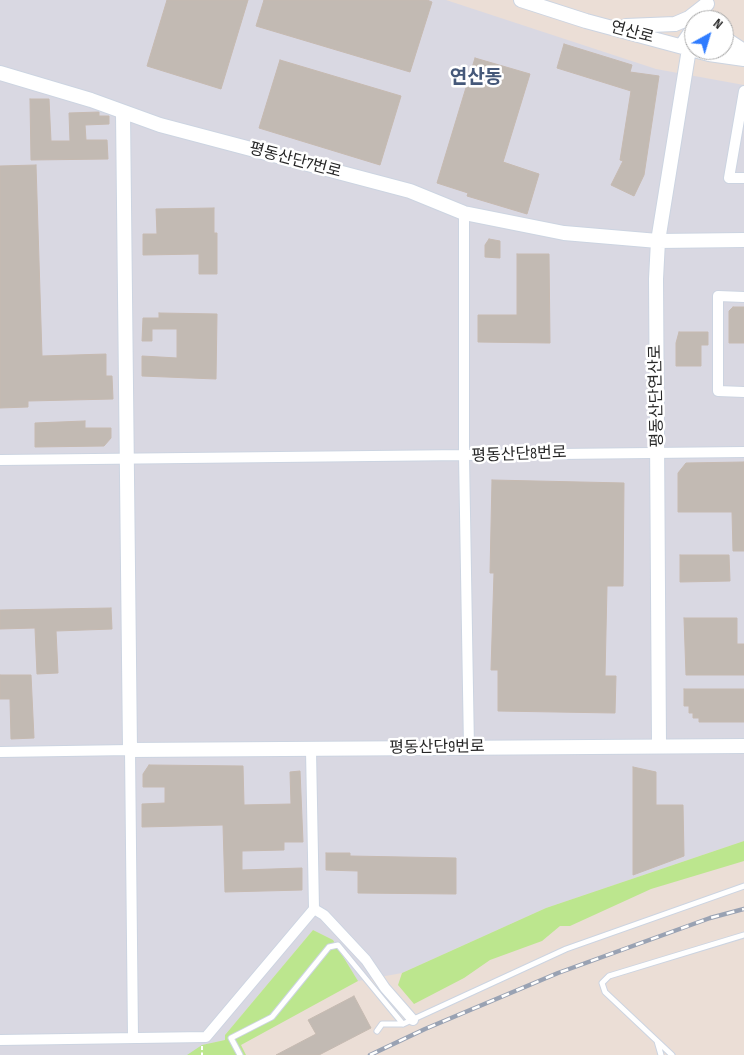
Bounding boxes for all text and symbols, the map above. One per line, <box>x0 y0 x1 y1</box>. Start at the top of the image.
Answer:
north arrow <box>684 10 734 60</box>
text: N <box>710 15 726 33</box>
street label: 연산로 <box>608 18 656 48</box>
district label: 연산동 <box>450 67 502 89</box>
street label: 평동산단7번로 <box>247 139 343 183</box>
street label: 평동산단연산로 <box>647 344 667 448</box>
street label: 평동산단8번로 <box>471 444 567 466</box>
street label: 평동산단9번로 <box>389 738 485 758</box>

